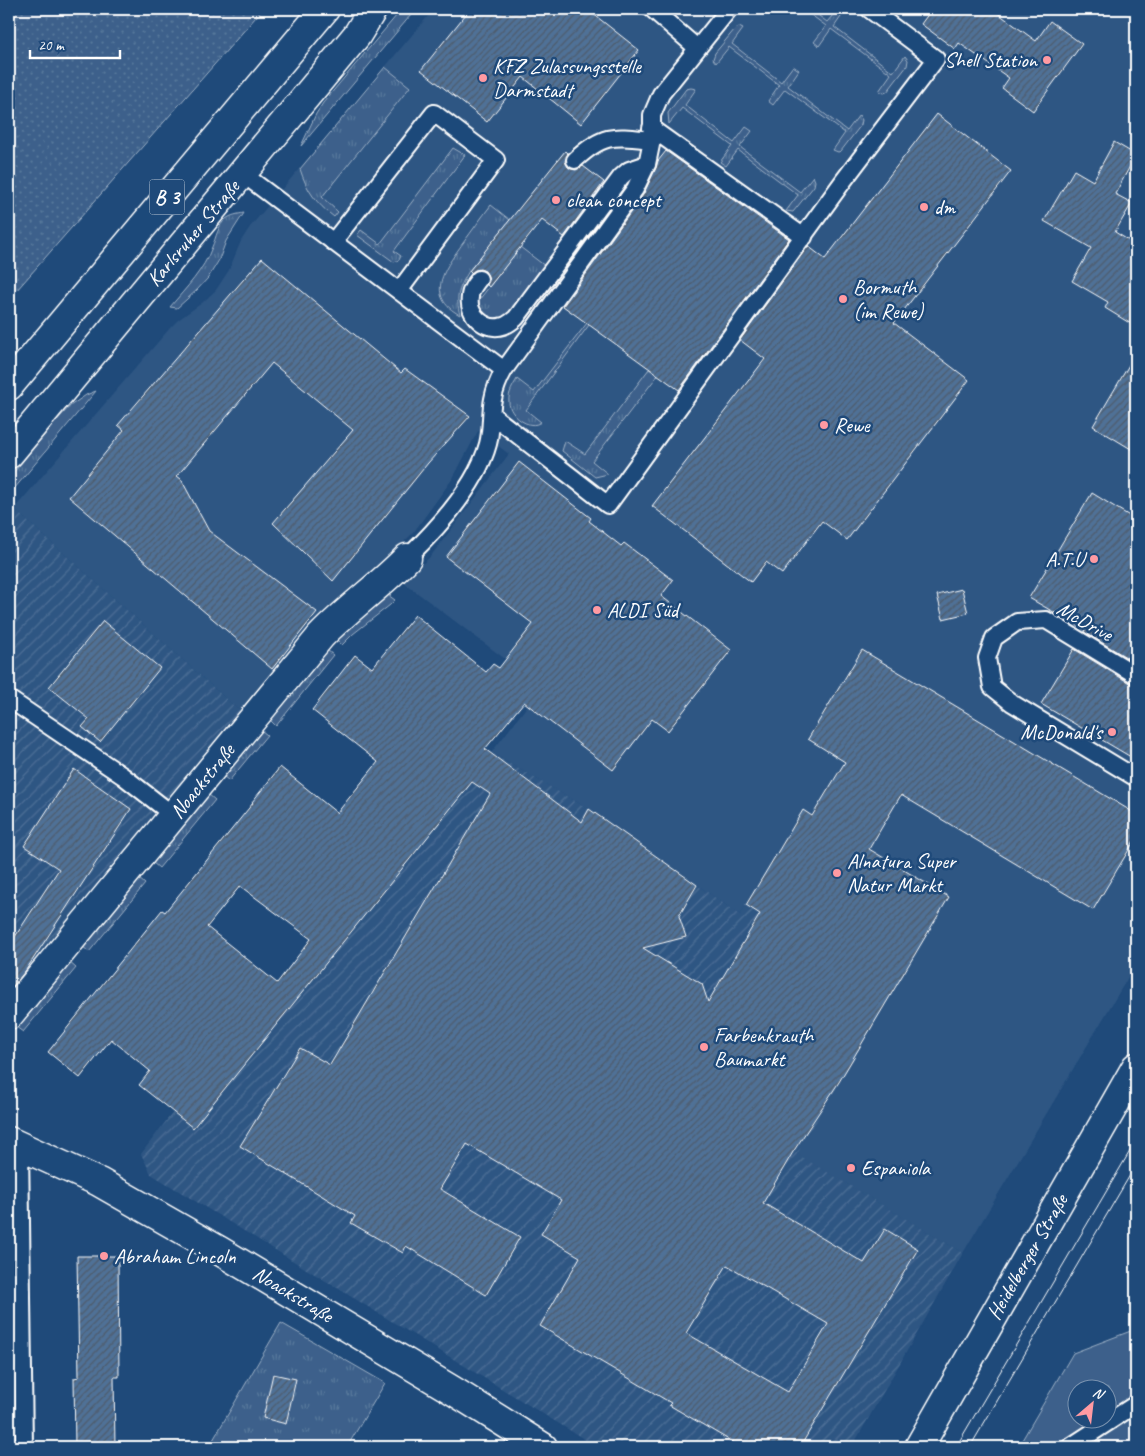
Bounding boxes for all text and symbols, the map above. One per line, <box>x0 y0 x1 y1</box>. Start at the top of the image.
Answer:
scale bar <box>30 28 120 60</box>
text: 20 m <box>38 36 65 55</box>
place label: Shell Station <box>944 47 1039 73</box>
place label: KFZ Zulassungsstelle Darmstadt <box>493 53 642 103</box>
marker: Shell Station <box>1041 54 1053 66</box>
marker: KFZ Zulassungsstelle Darmstadt <box>477 72 489 84</box>
street label: Karlsruher Straße <box>141 173 246 291</box>
road number: B 3 <box>150 180 184 214</box>
place label: clean concept <box>566 187 663 213</box>
marker: clean concept <box>550 194 562 206</box>
place label: dm <box>934 194 956 220</box>
marker: dm <box>918 201 930 213</box>
place label: Bormuth (im Rewe) <box>853 274 924 324</box>
marker: Bormuth (im Rewe) <box>837 293 849 305</box>
place label: Rewe <box>834 412 871 438</box>
marker: Rewe <box>818 419 830 431</box>
place label: A.T.U <box>1045 546 1088 572</box>
marker: A.T.U <box>1088 553 1100 565</box>
street label: McDrive <box>1052 595 1119 647</box>
place label: ALDI Süd <box>607 597 682 623</box>
marker: ALDI Süd <box>591 604 603 616</box>
place label: McDonald's <box>1021 719 1104 745</box>
marker: McDonald's <box>1106 726 1118 738</box>
street label: Noackstraße <box>164 737 241 824</box>
place label: Alnatura Super Natur Markt <box>847 848 957 898</box>
marker: Alnatura Super Natur Markt <box>831 867 843 879</box>
place label: Farbenkrauth Baumarkt <box>714 1022 815 1072</box>
marker: Farbenkrauth Baumarkt <box>698 1041 710 1053</box>
place label: Espaniola <box>861 1155 932 1181</box>
marker: Espaniola <box>845 1162 857 1174</box>
street label: Heidelberger Straße <box>981 1188 1074 1324</box>
place label: Abraham Lincoln <box>114 1243 236 1269</box>
marker: Abraham Lincoln <box>98 1250 110 1262</box>
street label: Noackstraße <box>248 1260 340 1329</box>
north arrow <box>1068 1378 1118 1428</box>
text: N <box>1090 1383 1108 1404</box>

